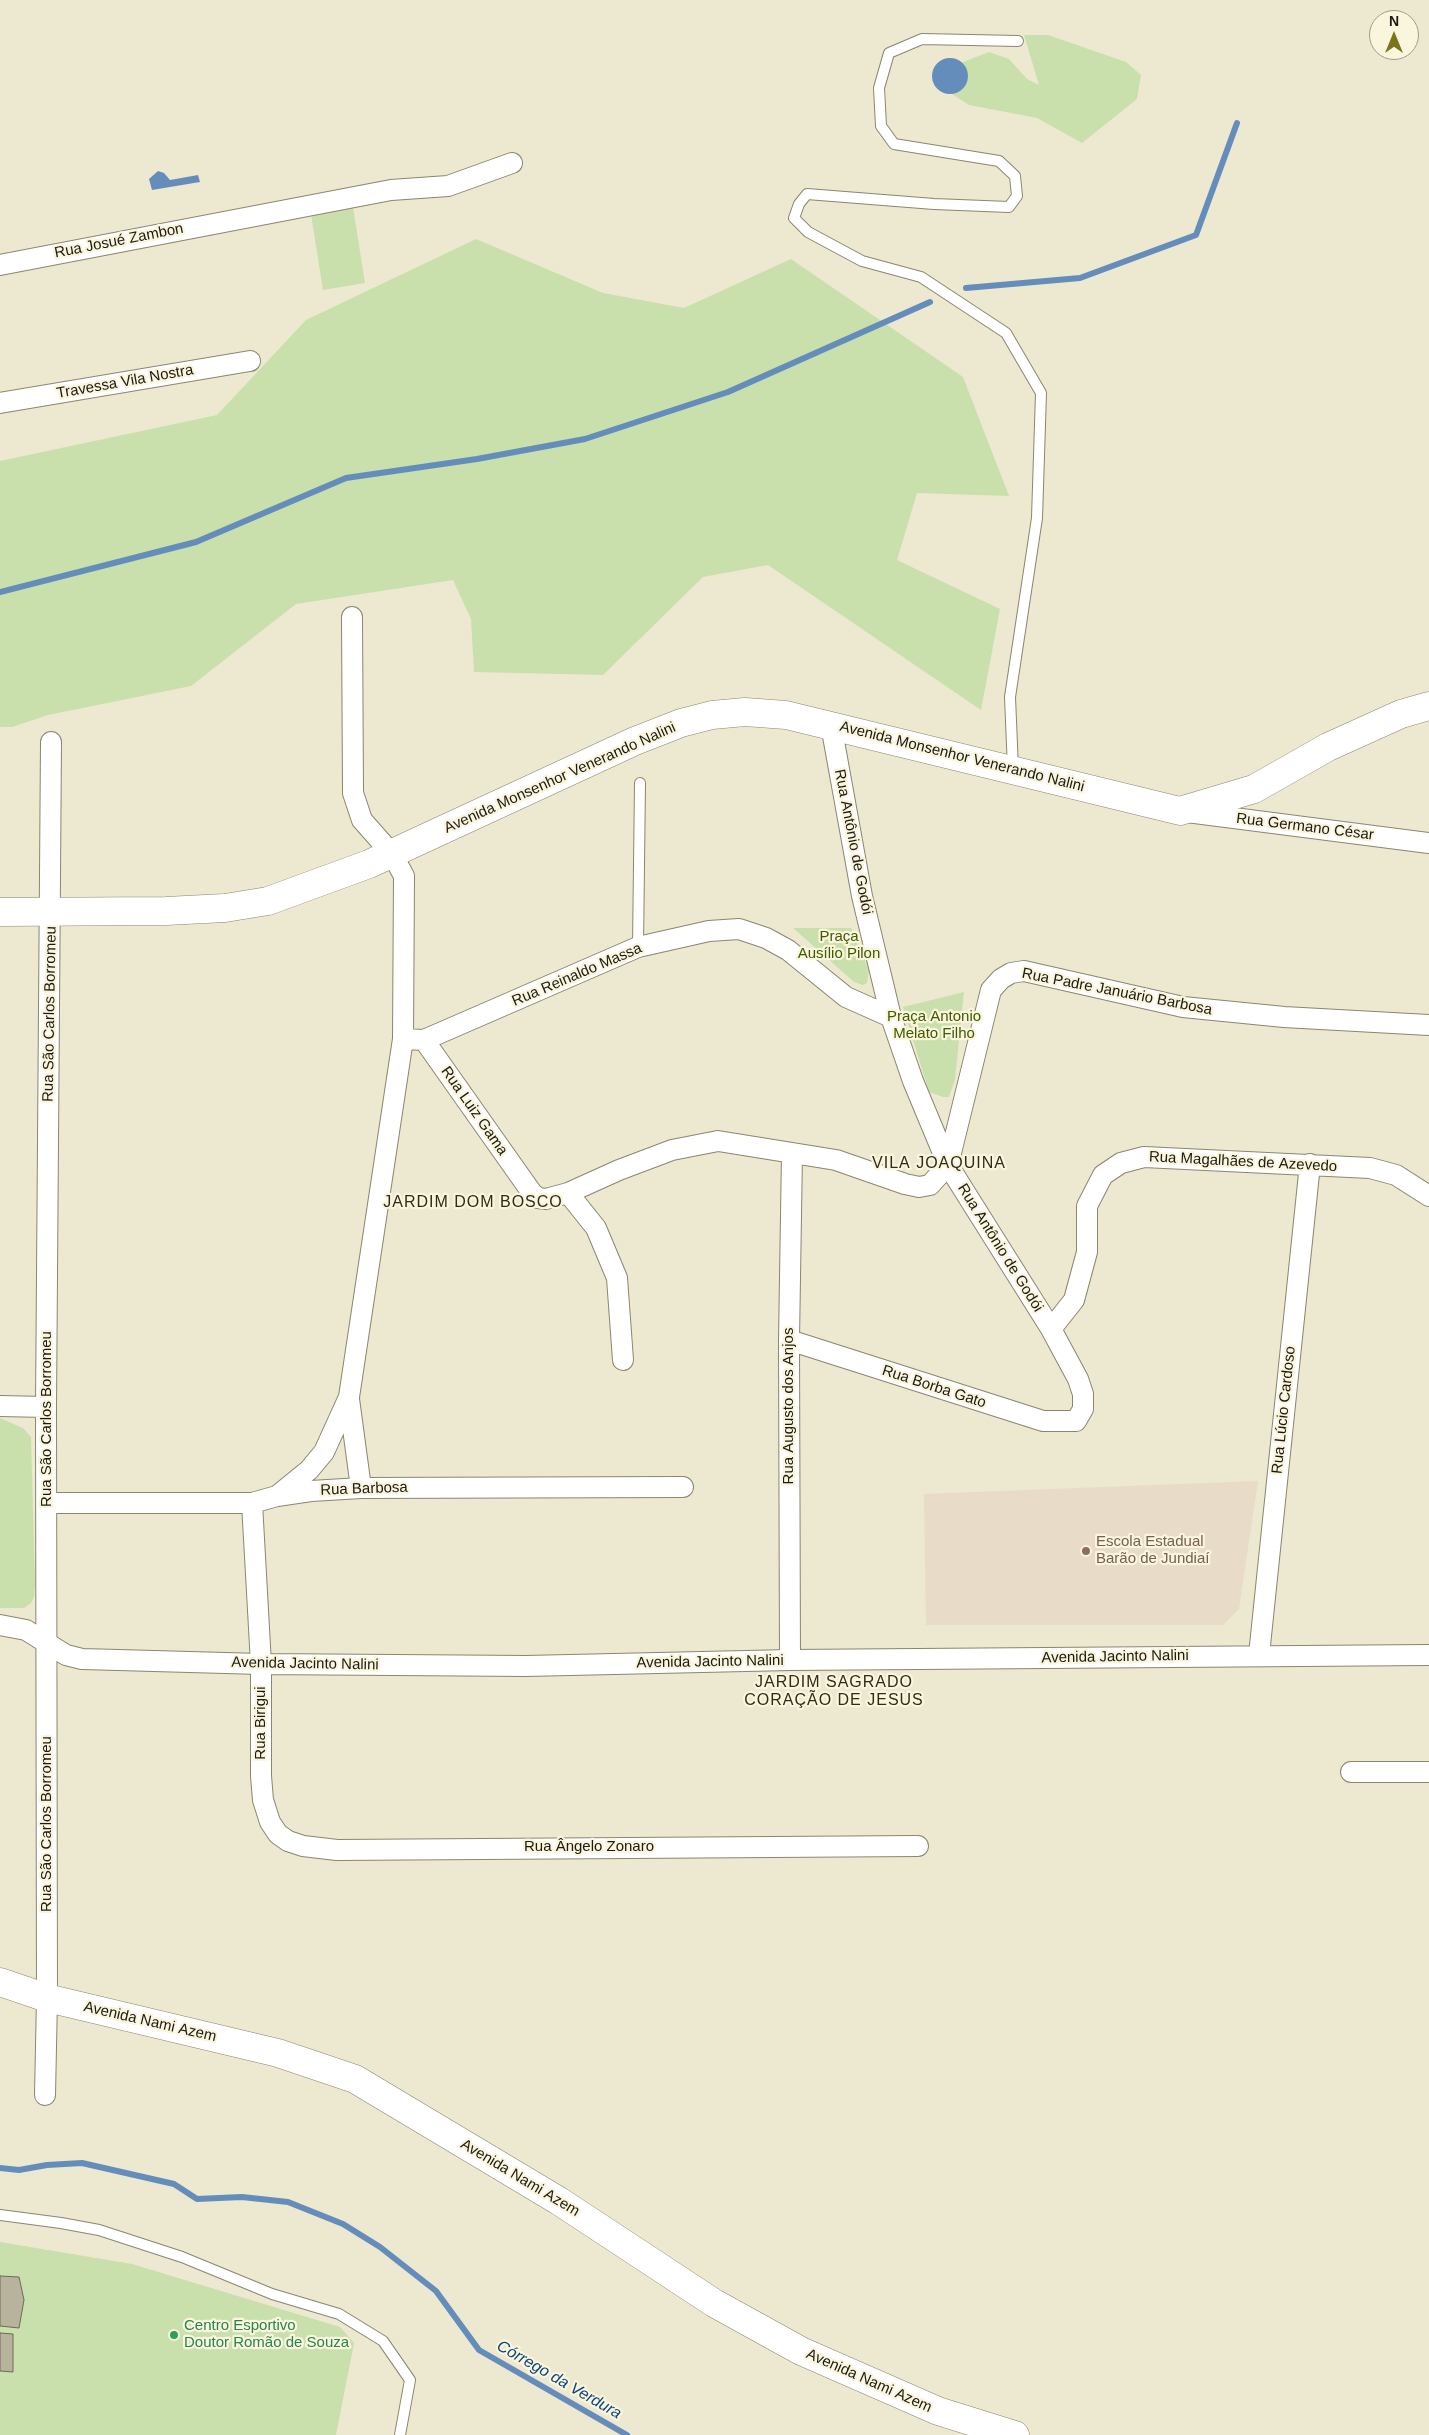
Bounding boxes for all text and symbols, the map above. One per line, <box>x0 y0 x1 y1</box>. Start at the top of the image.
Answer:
north arrow <box>1369 10 1419 60</box>
text: N <box>1389 13 1399 29</box>
street label: Rua Josué Zambon <box>53 220 185 262</box>
street label: Travessa Vila Nostra <box>55 361 195 403</box>
street label: Avenida Monsenhor Venerando Nalini <box>838 718 1086 796</box>
street label: Avenida Monsenhor Venerando Nalini <box>441 719 679 837</box>
street label: Rua Antônio de Godói <box>830 768 876 916</box>
street label: Rua Germano César <box>1235 810 1375 844</box>
street label: Rua São Carlos Borromeu <box>39 926 61 1102</box>
park label: Praça Ausílio Pilon <box>798 928 880 963</box>
street label: Rua Reinaldo Massa <box>509 940 645 1010</box>
street label: Rua Padre Januário Barbosa <box>1020 965 1214 1019</box>
park label: Praça Antonio Melato Filho <box>887 1008 981 1043</box>
street label: Rua Luiz Gama <box>437 1063 511 1159</box>
street label: Rua Magalhães de Azevedo <box>1148 1148 1338 1176</box>
district label: VILA JOAQUINA <box>870 1154 1008 1174</box>
street label: Rua Antônio de Godói <box>953 1181 1047 1315</box>
district label: JARDIM DOM BOSCO <box>381 1193 565 1213</box>
street label: Rua Augusto dos Anjos <box>780 1328 798 1484</box>
street label: Rua São Carlos Borromeu <box>38 1331 56 1507</box>
street label: Rua Lúcio Cardoso <box>1268 1345 1300 1475</box>
street label: Rua Borba Gato <box>880 1362 988 1412</box>
street label: Rua Barbosa <box>320 1478 408 1500</box>
place label: Escola Estadual Barão de Jundiaí <box>1096 1533 1209 1568</box>
marker: Escola Estadual Barão de Jundiaí <box>1080 1545 1092 1557</box>
street label: Avenida Jacinto Nalini <box>1041 1647 1189 1667</box>
street label: Avenida Jacinto Nalini <box>636 1652 784 1672</box>
street label: Avenida Jacinto Nalini <box>231 1654 379 1674</box>
district label: JARDIM SAGRADO CORAÇÃO DE JESUS <box>742 1673 926 1711</box>
street label: Rua Birigui <box>252 1686 270 1760</box>
street label: Rua São Carlos Borromeu <box>38 1736 56 1912</box>
street label: Rua Ângelo Zonaro <box>524 1838 654 1856</box>
street label: Avenida Nami Azem <box>82 1998 218 2046</box>
street label: Avenida Nami Azem <box>457 2135 583 2221</box>
place label: Centro Esportivo Doutor Romão de Souza <box>184 2317 349 2352</box>
marker: Centro Esportivo Doutor Romão de Souza <box>168 2329 180 2341</box>
water label: Córrego da Verdura <box>493 2336 625 2424</box>
street label: Avenida Nami Azem <box>803 2345 935 2417</box>

